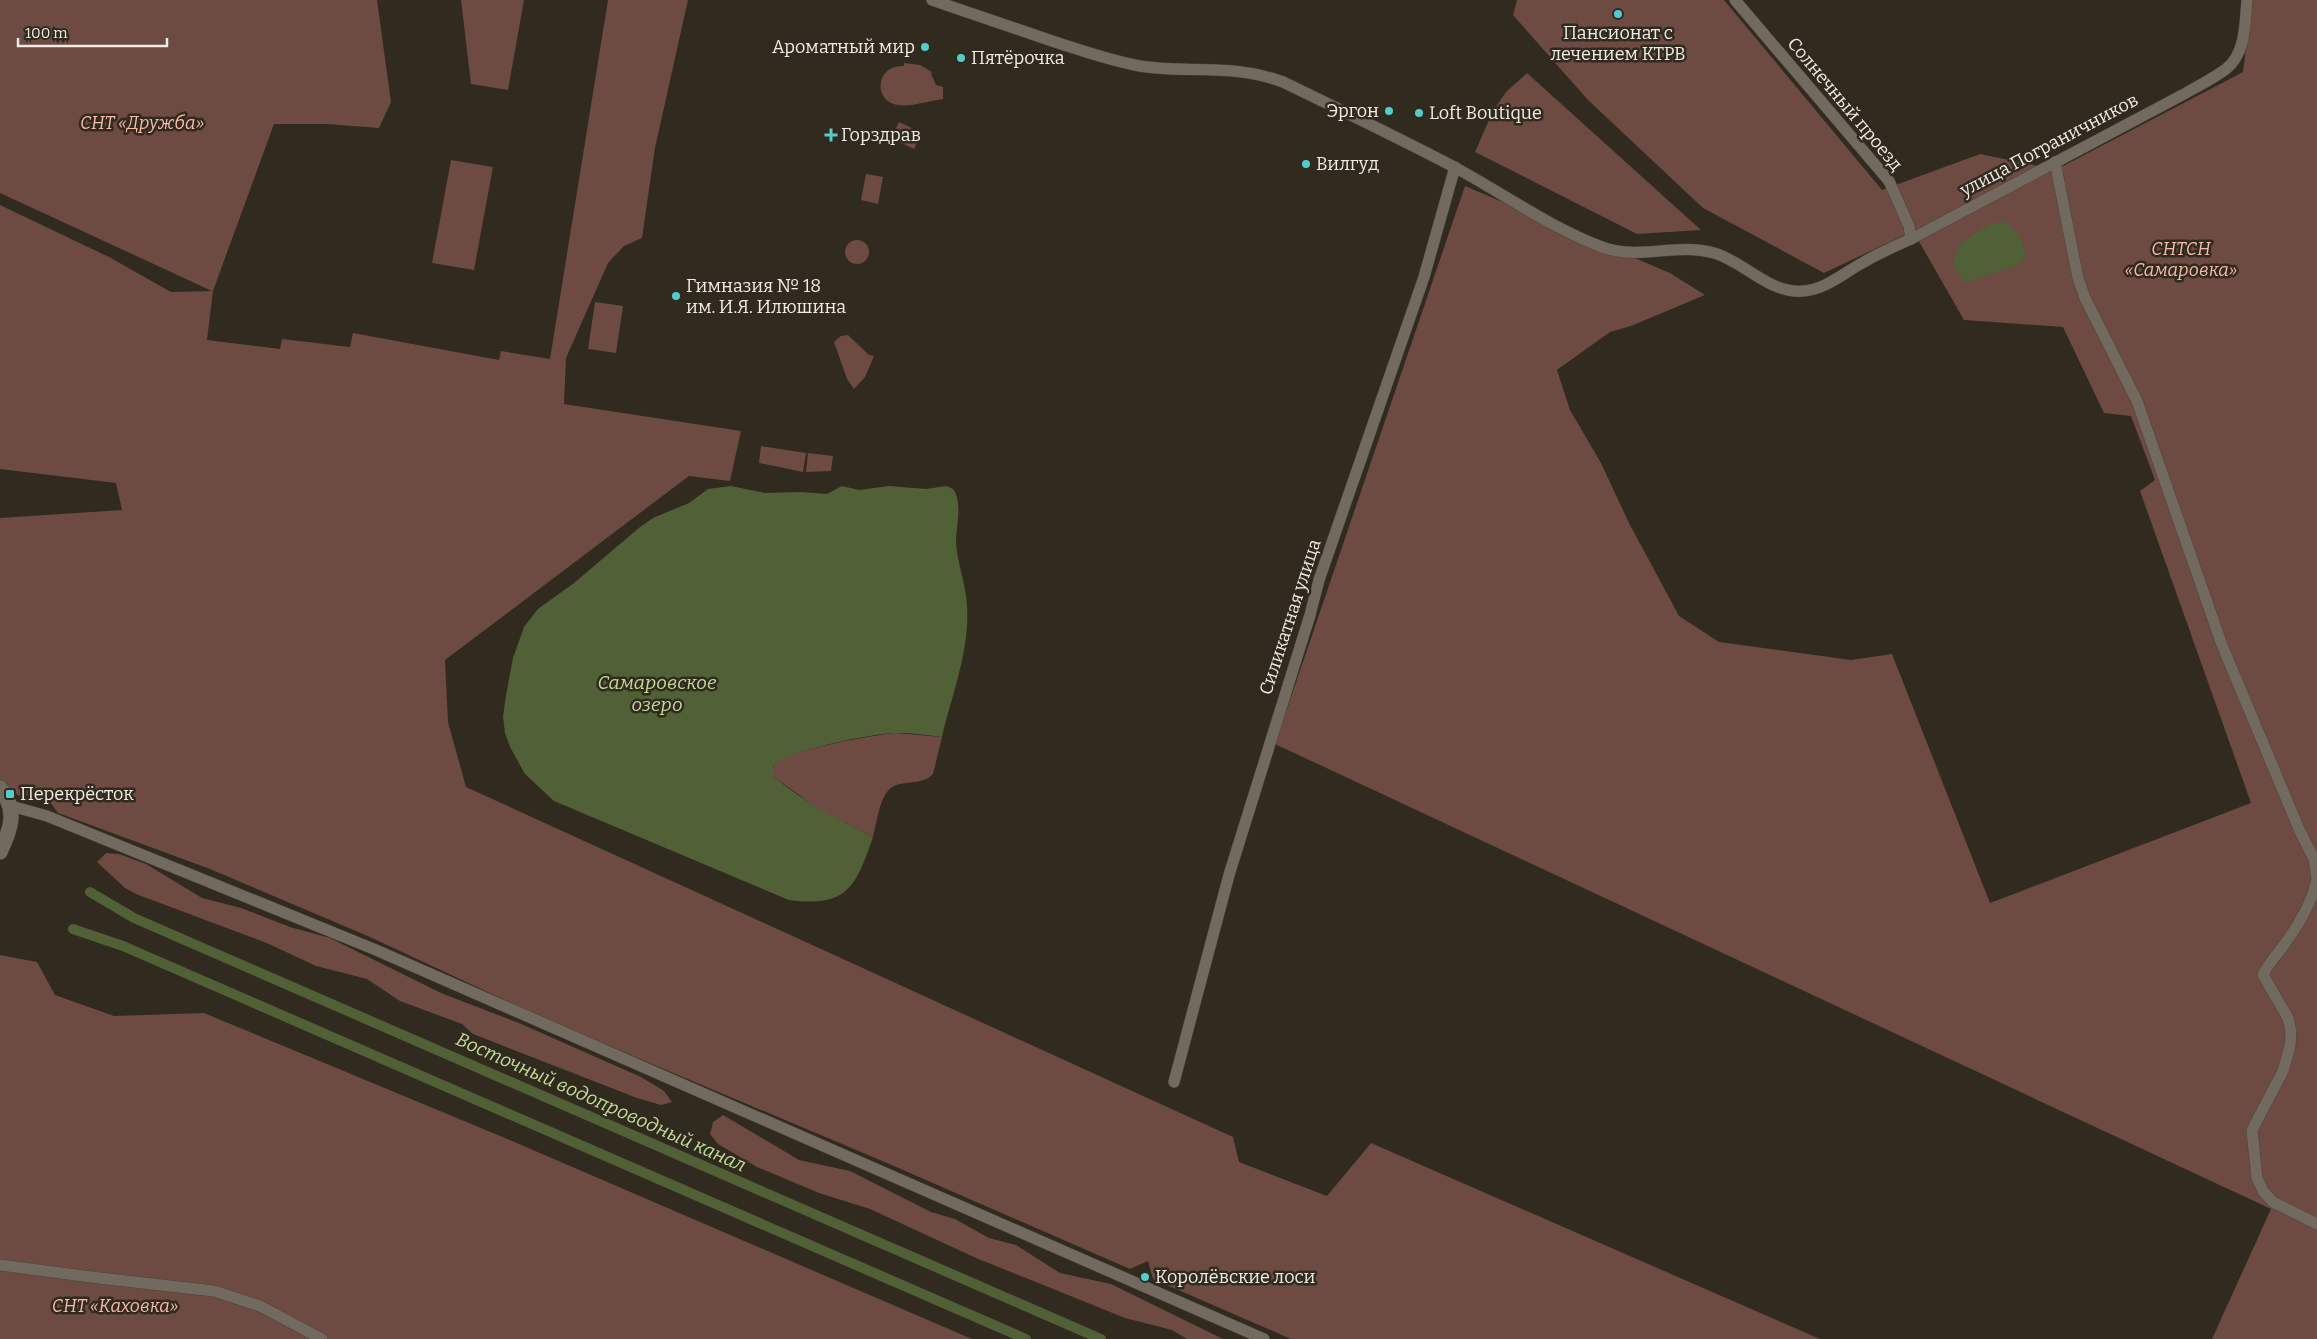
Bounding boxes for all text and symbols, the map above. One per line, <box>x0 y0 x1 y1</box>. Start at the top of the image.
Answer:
marker: Пансионат с лечением КТРВ <box>1612 8 1624 20</box>
scale bar <box>18 15 166 47</box>
place label: Пансионат с лечением КТРВ <box>1550 22 1686 65</box>
text: 100 m <box>25 24 68 42</box>
street label: Солнечный проезд <box>1783 33 1907 175</box>
place label: Ароматный мир <box>772 36 915 58</box>
marker: Ароматный мир <box>919 41 931 53</box>
place label: Пятёрочка <box>971 47 1065 69</box>
marker: Пятёрочка <box>955 52 967 64</box>
street label: улица Пограничников <box>1955 89 2142 202</box>
place label: Эргон <box>1326 100 1379 122</box>
place label: Loft Boutique <box>1429 102 1542 124</box>
marker: Эргон <box>1383 105 1395 117</box>
marker: Loft Boutique <box>1413 107 1425 119</box>
park label: СНТ «Дружба» <box>80 112 204 134</box>
place label: Горздрав <box>841 124 921 146</box>
marker: Горздрав <box>825 129 837 141</box>
place label: Вилгуд <box>1316 153 1379 175</box>
marker: Вилгуд <box>1300 158 1312 170</box>
park label: СНТСН «Самаровка» <box>2125 238 2237 281</box>
place label: Гимназия № 18 им. И.Я. Илюшина <box>686 275 846 318</box>
marker: Гимназия № 18 им. И.Я. Илюшина <box>670 290 682 302</box>
street label: Силикатная улица <box>1254 536 1326 698</box>
water label: Самаровское озеро <box>598 671 717 716</box>
place label: Перекрёсток <box>20 783 134 805</box>
marker: Перекрёсток <box>4 788 16 800</box>
water label: Восточный водопроводный канал <box>452 1027 750 1177</box>
place label: Королёвские лоси <box>1155 1266 1316 1288</box>
marker: Королёвские лоси <box>1139 1271 1151 1283</box>
park label: СНТ «Каховка» <box>52 1295 178 1317</box>

